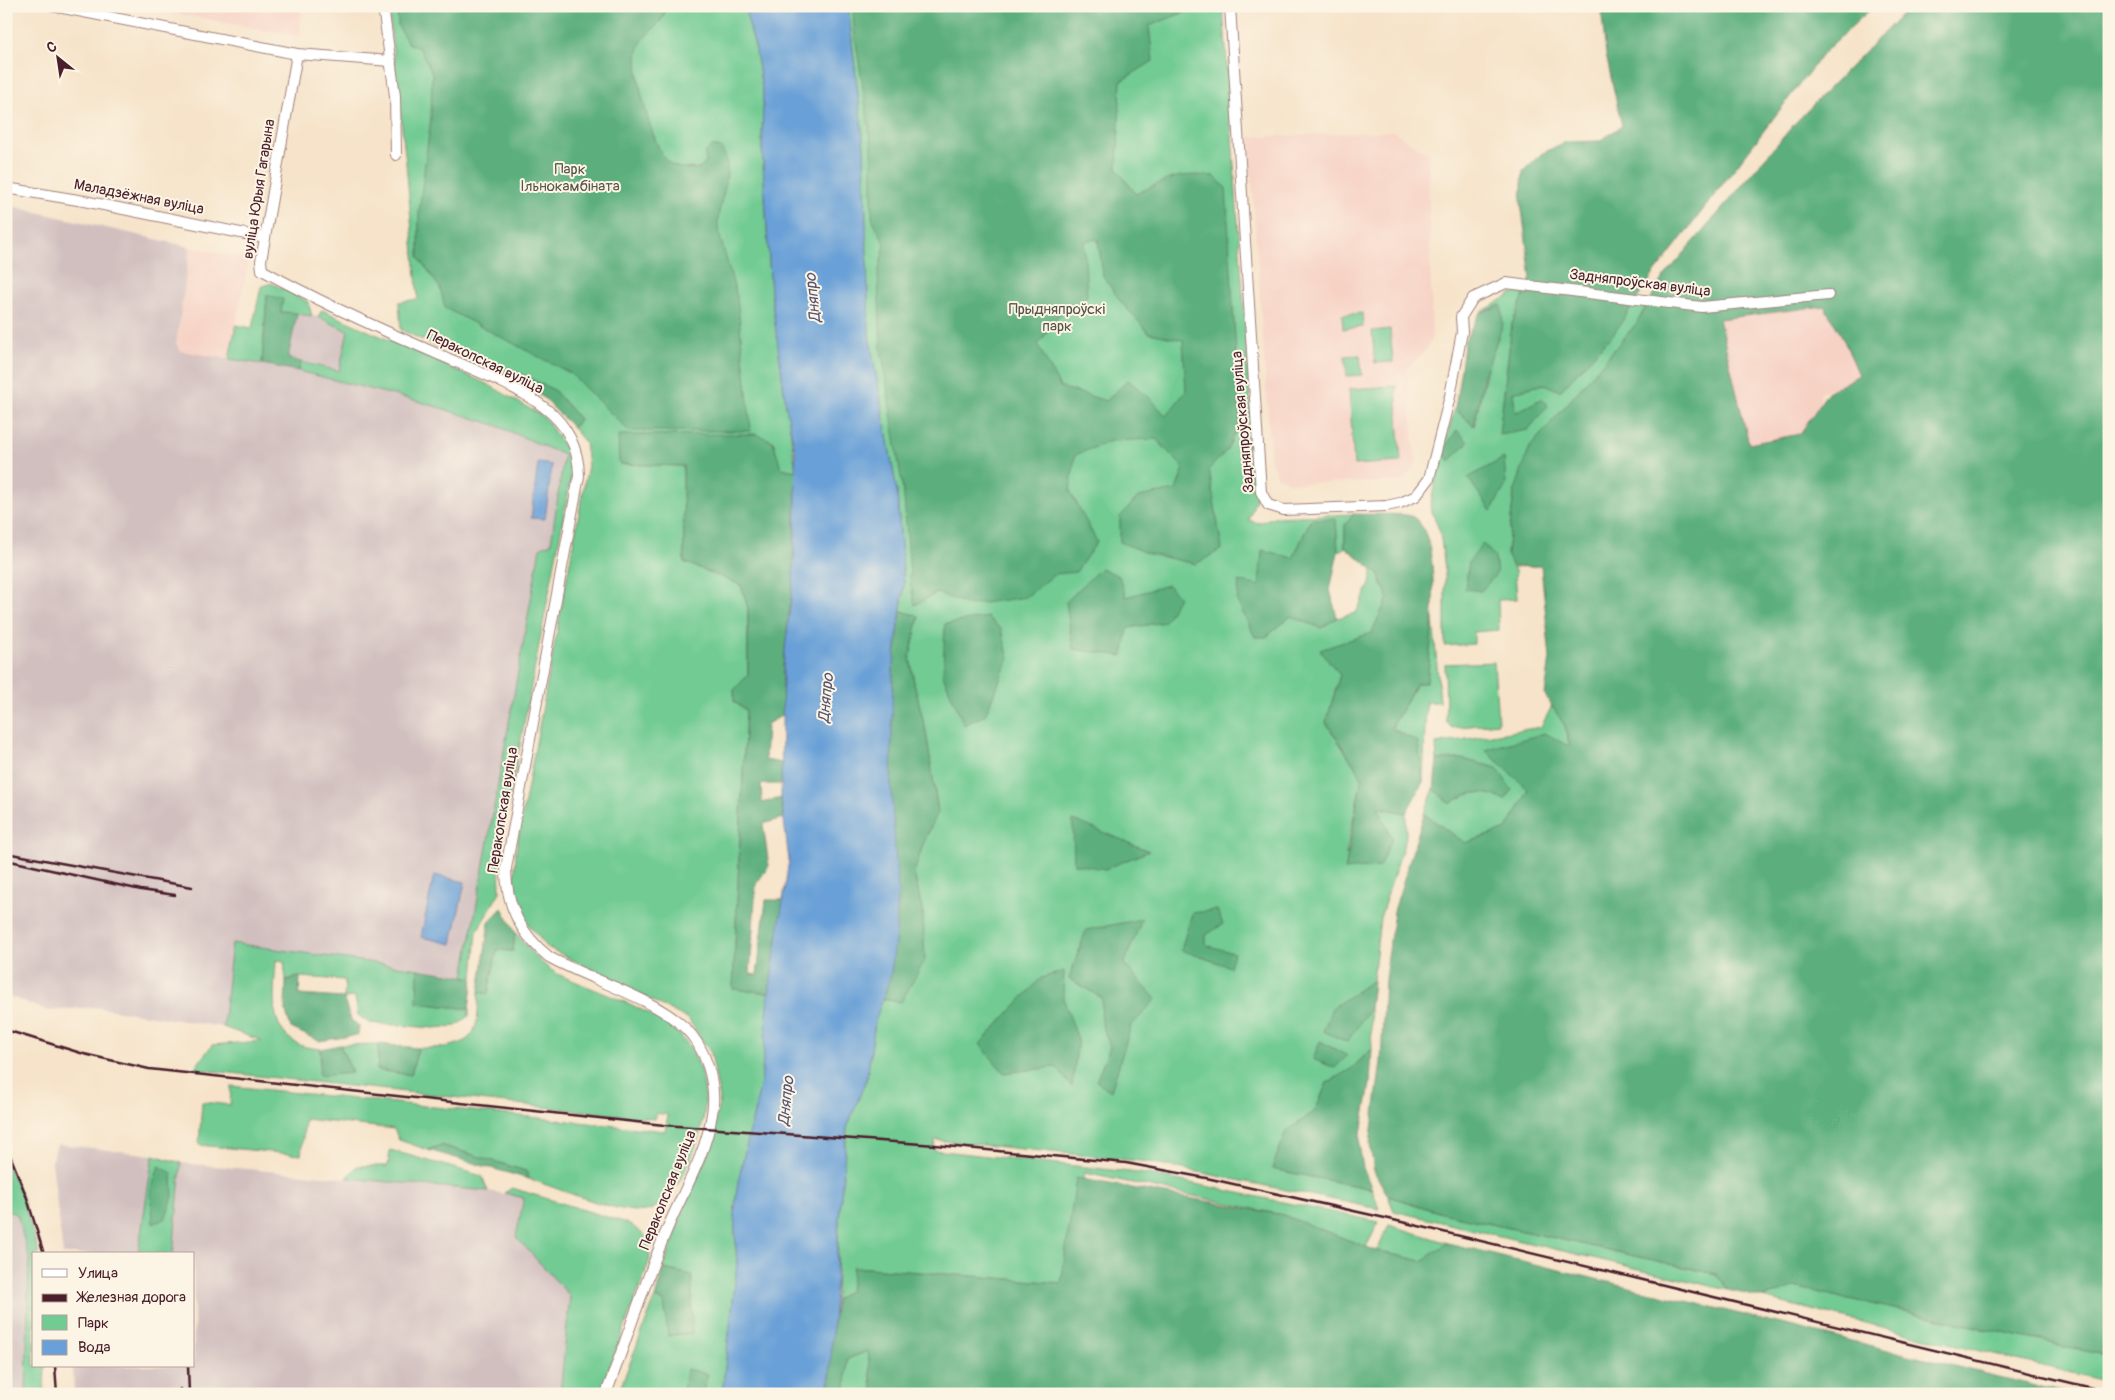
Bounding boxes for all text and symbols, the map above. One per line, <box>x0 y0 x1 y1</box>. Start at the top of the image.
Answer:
north arrow <box>32 32 82 82</box>
text: С <box>44 37 60 57</box>
street label: вуліца Юрыя Гагарына <box>239 118 279 260</box>
park label: Парк Ільнокамбіната <box>520 160 620 196</box>
street label: Маладзёжная вуліца <box>72 175 206 219</box>
street label: Задняпроўская вуліца <box>1568 265 1712 301</box>
water label: Дняпро <box>800 271 826 325</box>
park label: Прыдняпроўскі парк <box>1009 300 1106 336</box>
street label: Перакопская вуліца <box>424 326 546 398</box>
street label: Задняпроўская вуліца <box>1227 350 1259 494</box>
water label: Дняпро <box>814 671 838 724</box>
street label: Перакопская вуліца <box>484 746 522 874</box>
water label: Дняпро <box>773 1074 799 1128</box>
street label: Перакопская вуліца <box>635 1127 701 1253</box>
legend <box>32 1252 195 1368</box>
text: Улица <box>78 1264 118 1283</box>
text: Железная дорога <box>76 1288 186 1307</box>
text: Парк <box>78 1314 109 1333</box>
text: Вода <box>78 1338 111 1357</box>

